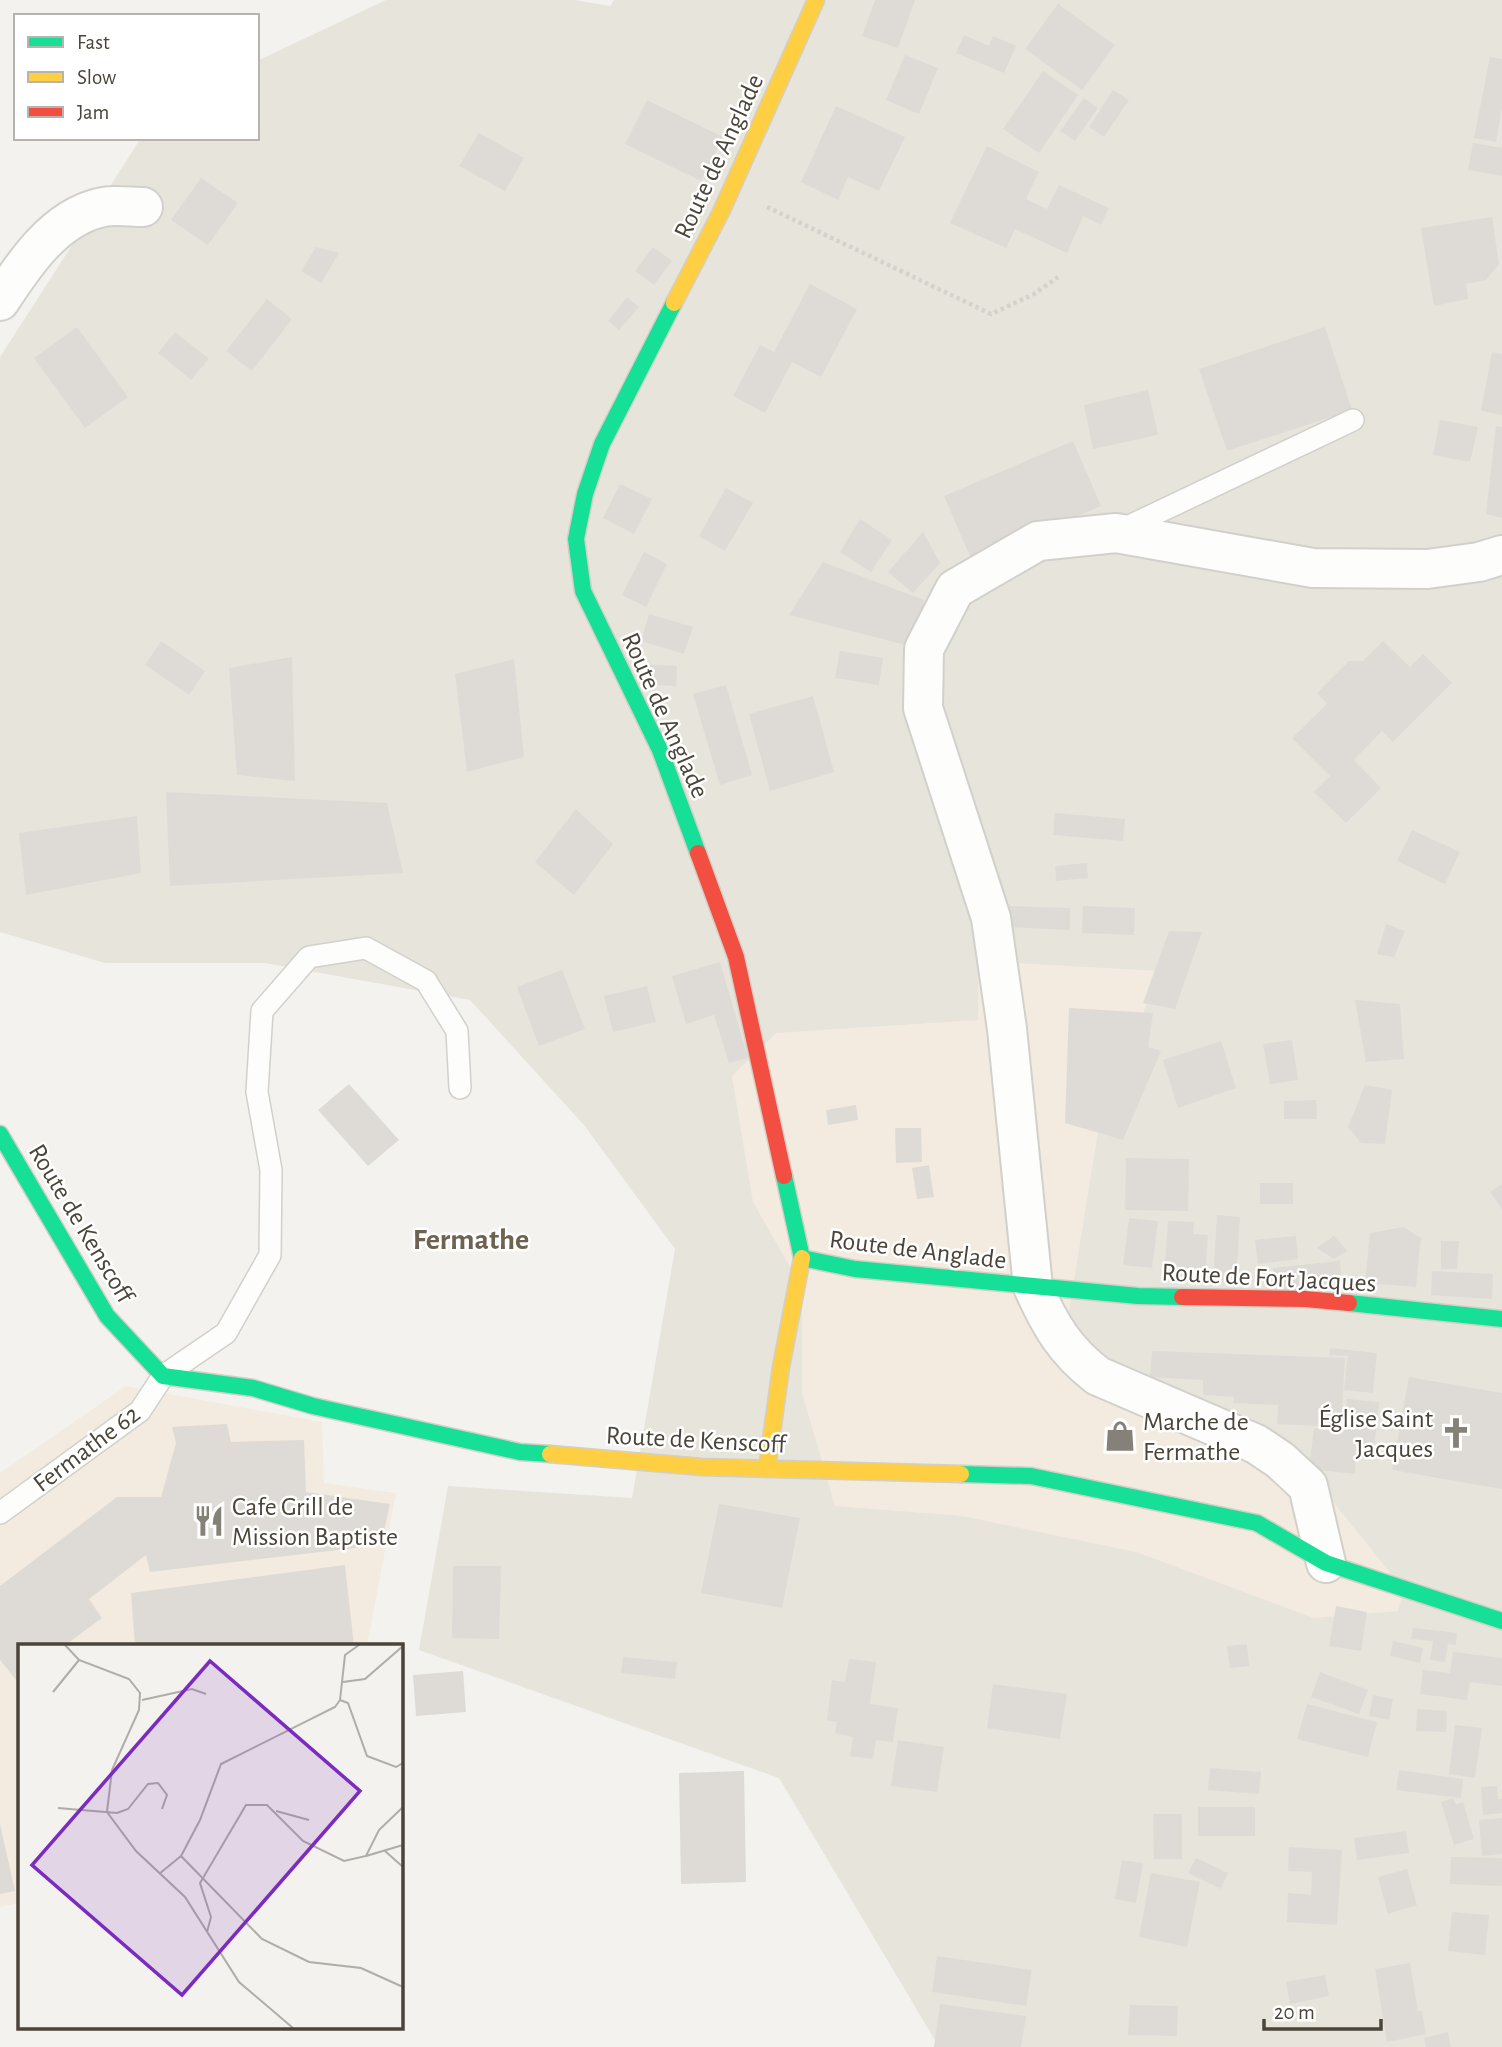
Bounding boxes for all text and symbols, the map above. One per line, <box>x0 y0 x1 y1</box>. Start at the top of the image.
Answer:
legend <box>14 14 259 140</box>
text: Fast <box>77 32 110 53</box>
text: Slow <box>77 67 116 88</box>
street label: Route de Anglade <box>669 70 768 243</box>
text: Jam <box>77 102 109 123</box>
street label: Route de Anglade <box>617 629 713 802</box>
street label: Route de Kenscoff <box>24 1140 140 1309</box>
district label: Fermathe <box>413 1225 529 1255</box>
street label: Route de Anglade <box>828 1226 1008 1274</box>
street label: Route de Fort Jacques <box>1161 1259 1377 1297</box>
street label: Fermathe 62 <box>29 1400 145 1497</box>
place label: Église Saint Jacques <box>1318 1404 1433 1462</box>
place label: Marche de Fermathe <box>1143 1409 1249 1465</box>
church icon: Église Saint Jacques <box>1439 1416 1473 1450</box>
shop icon: Marche de Fermathe <box>1103 1419 1137 1453</box>
street label: Route de Kenscoff <box>605 1422 789 1458</box>
place label: Cafe Grill de Mission Baptiste <box>232 1494 398 1550</box>
restaurant icon: Cafe Grill de Mission Baptiste <box>192 1504 226 1538</box>
inset map <box>18 1644 402 2030</box>
scale bar <box>1264 1988 1381 2032</box>
text: 20 m <box>1274 2002 1315 2023</box>

